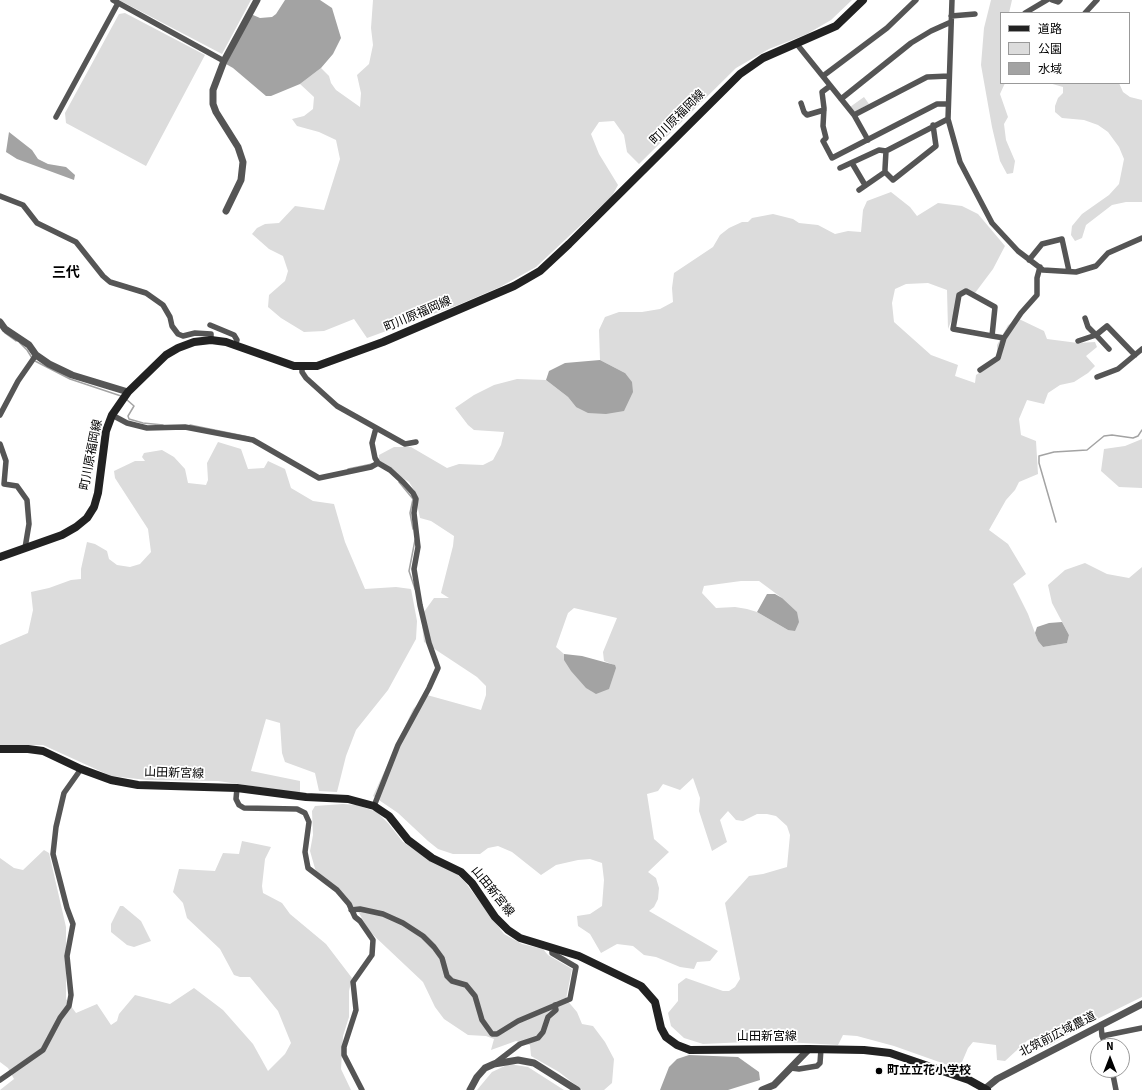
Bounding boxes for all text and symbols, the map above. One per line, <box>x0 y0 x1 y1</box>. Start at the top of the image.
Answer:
legend <box>1000 12 1130 84</box>
text: 道路 <box>1038 21 1062 38</box>
text: 公園 <box>1038 41 1062 58</box>
text: 水域 <box>1038 61 1062 78</box>
street label: 町川原福岡線 <box>647 87 709 149</box>
district label: 三代 <box>52 266 80 282</box>
street label: 町川原福岡線 <box>382 294 454 336</box>
street label: 町川原福岡線 <box>78 418 106 492</box>
street label: 山田新宮線 <box>144 766 204 782</box>
street label: 山田新宮線 <box>468 864 516 920</box>
street label: 北筑前広域農道 <box>1017 1010 1099 1060</box>
street label: 山田新宮線 <box>737 1030 797 1044</box>
north arrow <box>1090 1038 1130 1078</box>
text: N <box>1106 1039 1114 1054</box>
place label: 町立立花小学校 <box>887 1064 971 1078</box>
marker: 町立立花小学校 <box>874 1066 884 1076</box>

